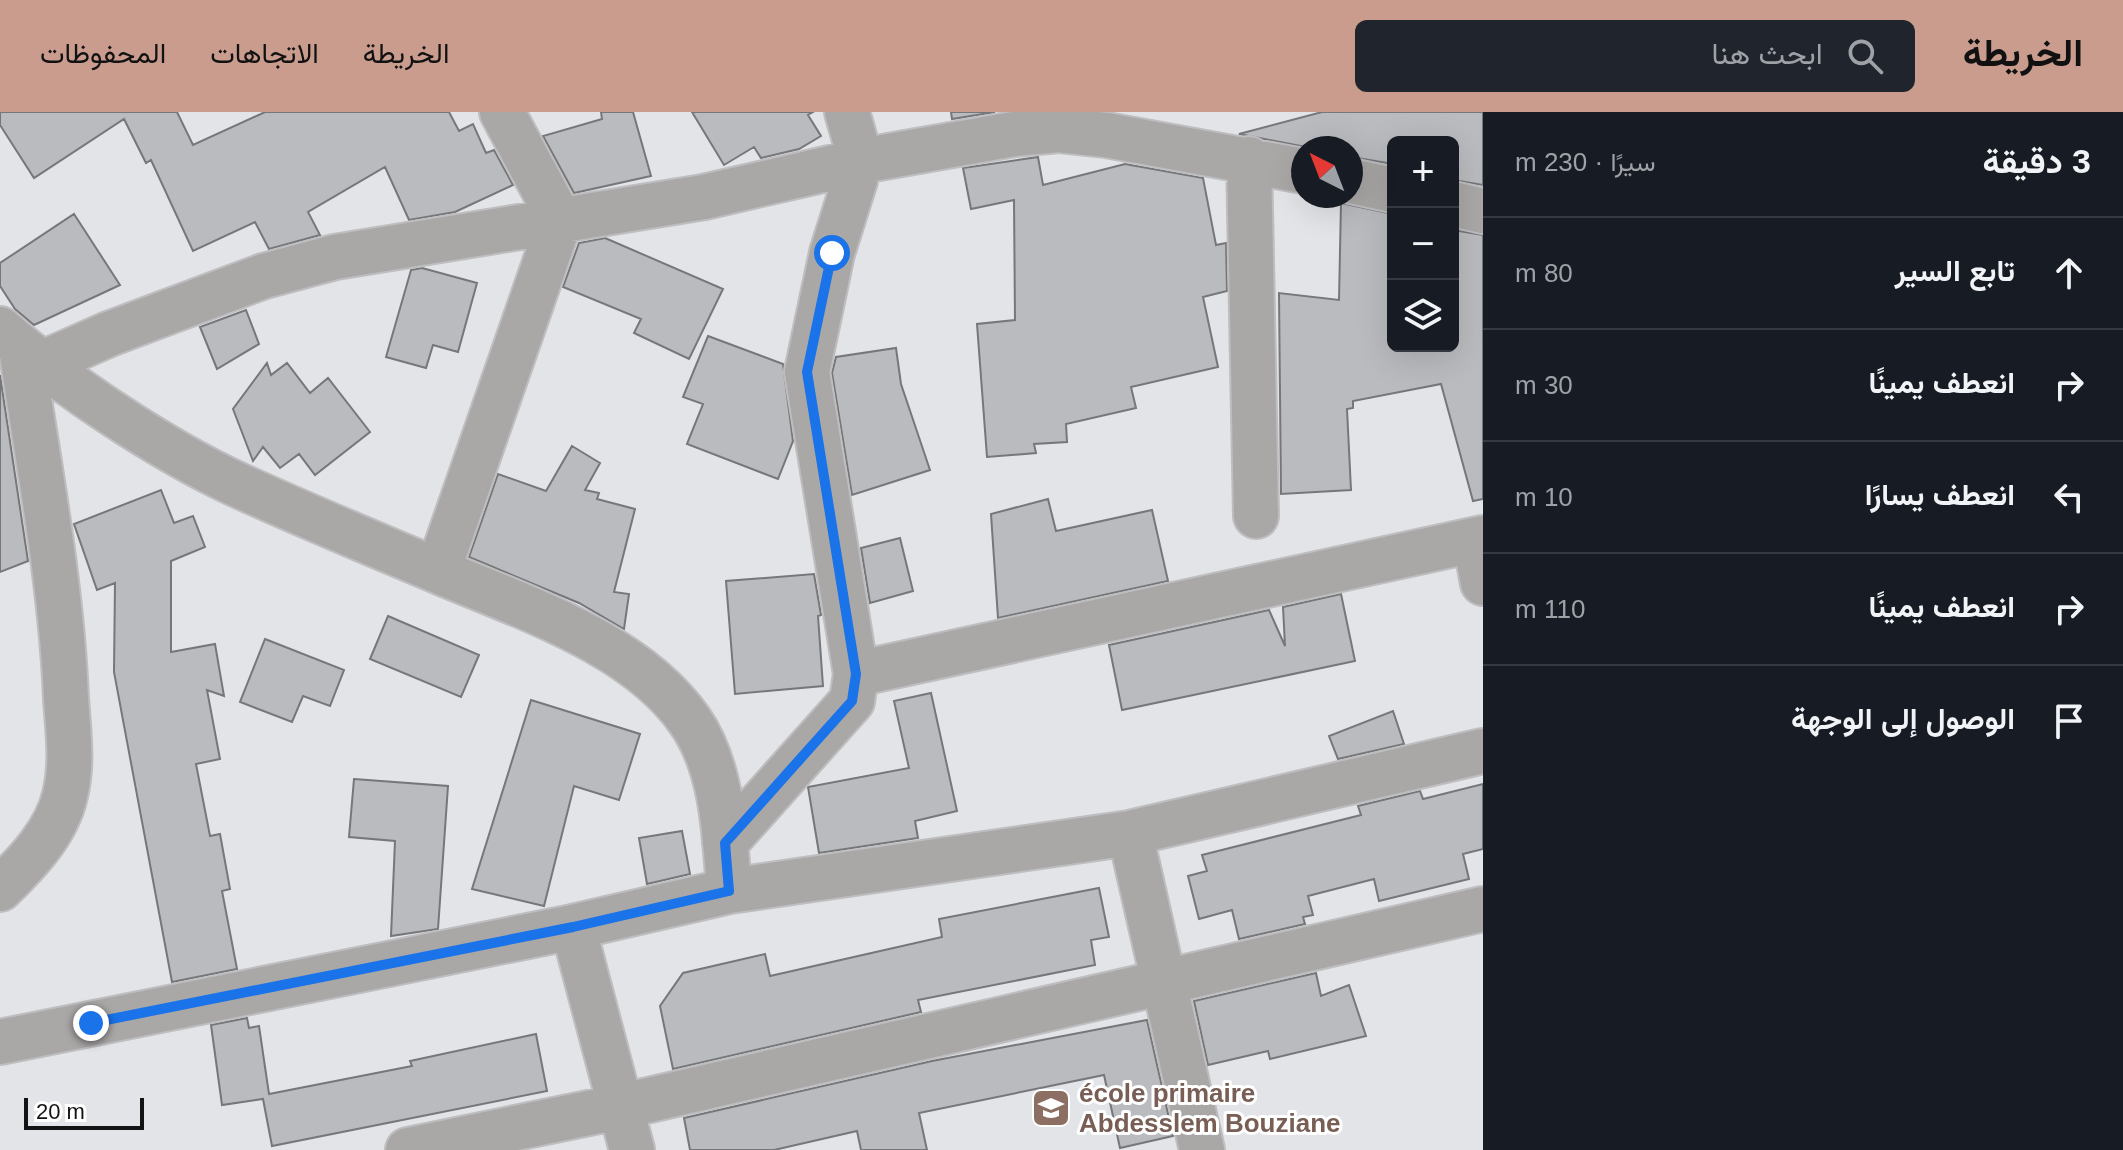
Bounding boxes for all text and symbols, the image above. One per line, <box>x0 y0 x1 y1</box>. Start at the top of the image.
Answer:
search box <box>1355 20 1915 92</box>
text: الخريطة <box>1963 32 2083 74</box>
icon: search <box>1843 34 1887 78</box>
text: ابحث هنا <box>1711 37 1823 70</box>
text: المحفوظات <box>40 38 166 69</box>
text: الاتجاهات <box>210 38 319 69</box>
text: الخريطة <box>363 38 449 69</box>
north arrow <box>1291 136 1363 208</box>
map controls <box>1387 136 1459 352</box>
button: + <box>1387 136 1459 208</box>
text: 3 دقيقة <box>1982 142 2091 180</box>
text: سيرًا · 230 m <box>1515 147 1656 177</box>
button: − <box>1387 208 1459 280</box>
route start <box>814 235 850 271</box>
icon: ahead <box>2047 251 2091 295</box>
text: تابع السير <box>1895 254 2015 287</box>
text: 80 m <box>1515 258 1573 288</box>
button: layers <box>1387 280 1459 352</box>
icon: right <box>2047 363 2091 407</box>
text: انعطف يمينًا <box>1868 366 2015 399</box>
text: 30 m <box>1515 370 1573 400</box>
icon: left <box>2047 475 2091 519</box>
text: انعطف يسارًا <box>1865 478 2015 511</box>
text: 10 m <box>1515 482 1573 512</box>
icon: right <box>2047 587 2091 631</box>
text: انعطف يمينًا <box>1868 590 2015 623</box>
text: 110 m <box>1515 594 1585 624</box>
icon: arrive <box>2047 699 2091 743</box>
text: الوصول إلى الوجهة <box>1791 702 2015 735</box>
route end <box>73 1005 109 1041</box>
place label: école primaire Abdesslem Bouziane <box>1079 1078 1341 1138</box>
school or university icon: école primaire Abdesslem Bouziane <box>1030 1087 1072 1129</box>
scale bar <box>24 1094 144 1130</box>
text: 20 m <box>36 1099 85 1124</box>

